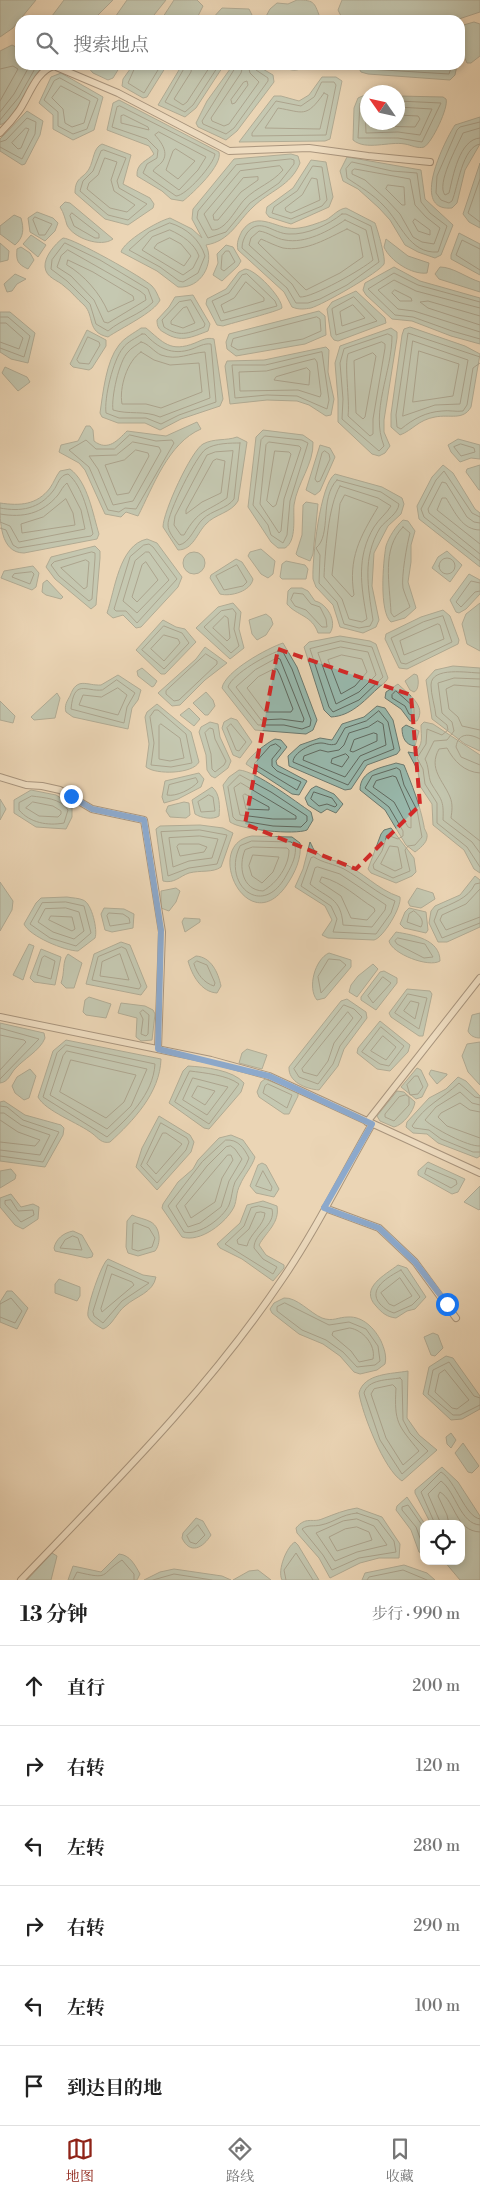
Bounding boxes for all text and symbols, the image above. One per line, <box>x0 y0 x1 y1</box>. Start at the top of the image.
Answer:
search box <box>15 15 465 70</box>
icon: search <box>33 29 61 57</box>
text: 搜索地点 <box>73 33 149 57</box>
north arrow <box>360 85 405 130</box>
route end <box>60 785 83 808</box>
route start <box>436 1293 459 1316</box>
map controls <box>420 1520 465 1565</box>
button: locate <box>420 1520 465 1565</box>
text: 13 分钟 <box>20 1602 88 1628</box>
text: 步行 · 990 m <box>371 1604 460 1624</box>
icon: ahead <box>20 1672 48 1700</box>
text: 直行 <box>67 1676 105 1700</box>
text: 200 m <box>412 1676 460 1696</box>
icon: right <box>20 1752 48 1780</box>
text: 右转 <box>67 1756 105 1780</box>
text: 120 m <box>416 1756 460 1776</box>
icon: left <box>20 1832 48 1860</box>
text: 左转 <box>67 1836 105 1860</box>
text: 280 m <box>413 1836 460 1856</box>
icon: right <box>20 1912 48 1940</box>
text: 右转 <box>67 1916 105 1940</box>
text: 290 m <box>413 1916 460 1936</box>
icon: left <box>20 1992 48 2020</box>
text: 左转 <box>67 1996 105 2020</box>
text: 100 m <box>415 1996 460 2016</box>
icon: arrive <box>20 2072 48 2100</box>
text: 到达目的地 <box>67 2076 162 2100</box>
tab: 地图 <box>66 2135 94 2186</box>
tab: 路线 <box>226 2135 254 2186</box>
tab: 收藏 <box>386 2135 414 2186</box>

